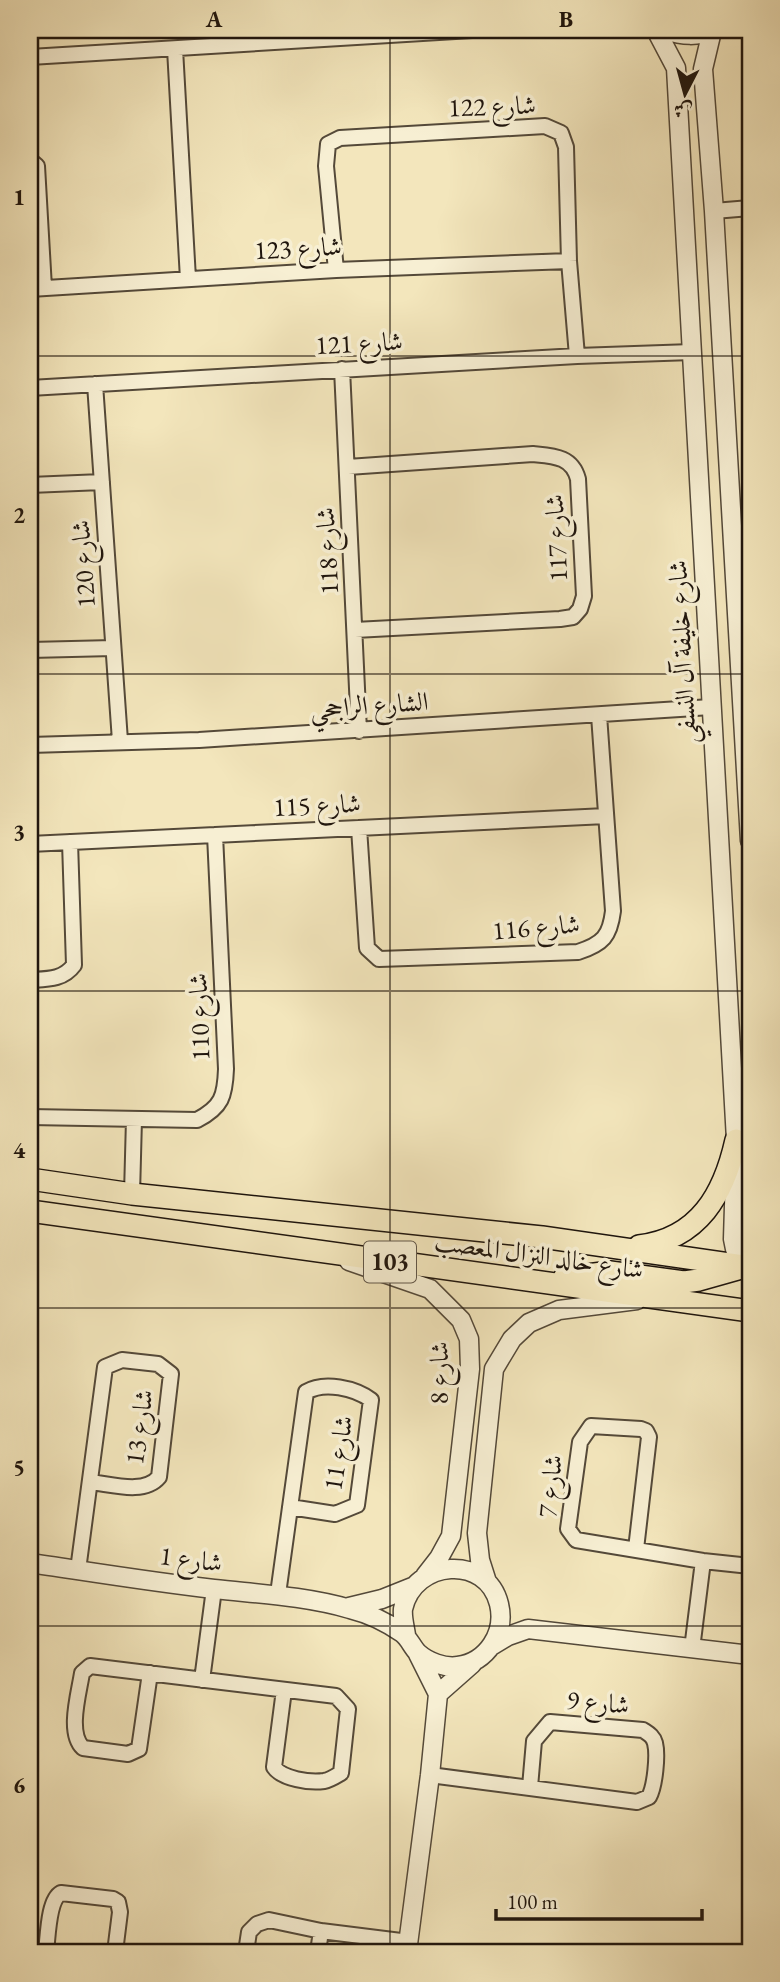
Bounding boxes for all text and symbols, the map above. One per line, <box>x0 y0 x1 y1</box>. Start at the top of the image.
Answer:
text: A <box>205 4 223 34</box>
text: B <box>559 4 573 34</box>
north arrow <box>650 60 720 130</box>
street label: شارع 122 <box>448 87 537 130</box>
text: ش <box>673 97 694 124</box>
text: 1 <box>13 182 25 212</box>
street label: شارع 123 <box>253 229 343 272</box>
street label: شارع 121 <box>314 324 404 367</box>
street label: شارع 117 <box>537 493 580 583</box>
text: 2 <box>13 500 25 530</box>
street label: شارع 118 <box>308 506 351 596</box>
street label: شارع 120 <box>63 519 108 609</box>
street label: شارع خليفة آل النسفي <box>660 559 713 745</box>
street label: الشارع الراجحي <box>309 684 430 734</box>
street label: شارع 115 <box>272 786 362 829</box>
text: 3 <box>13 817 25 847</box>
street label: شارع 116 <box>491 906 582 953</box>
street label: شارع 110 <box>180 972 223 1061</box>
text: 4 <box>13 1135 26 1165</box>
street label: شارع خالد النزال المعصب <box>432 1224 646 1291</box>
road number: 103 <box>364 1242 416 1282</box>
street label: شارع 8 <box>422 1342 461 1404</box>
street label: شارع 13 <box>117 1387 166 1467</box>
street label: شارع 11 <box>315 1413 366 1494</box>
text: 5 <box>13 1452 25 1482</box>
street label: شارع 7 <box>530 1453 575 1520</box>
street label: شارع 1 <box>157 1538 224 1585</box>
street label: شارع 9 <box>565 1682 631 1727</box>
text: 6 <box>13 1770 25 1800</box>
scale bar <box>496 1877 703 1921</box>
text: 100 m <box>507 1888 558 1915</box>

